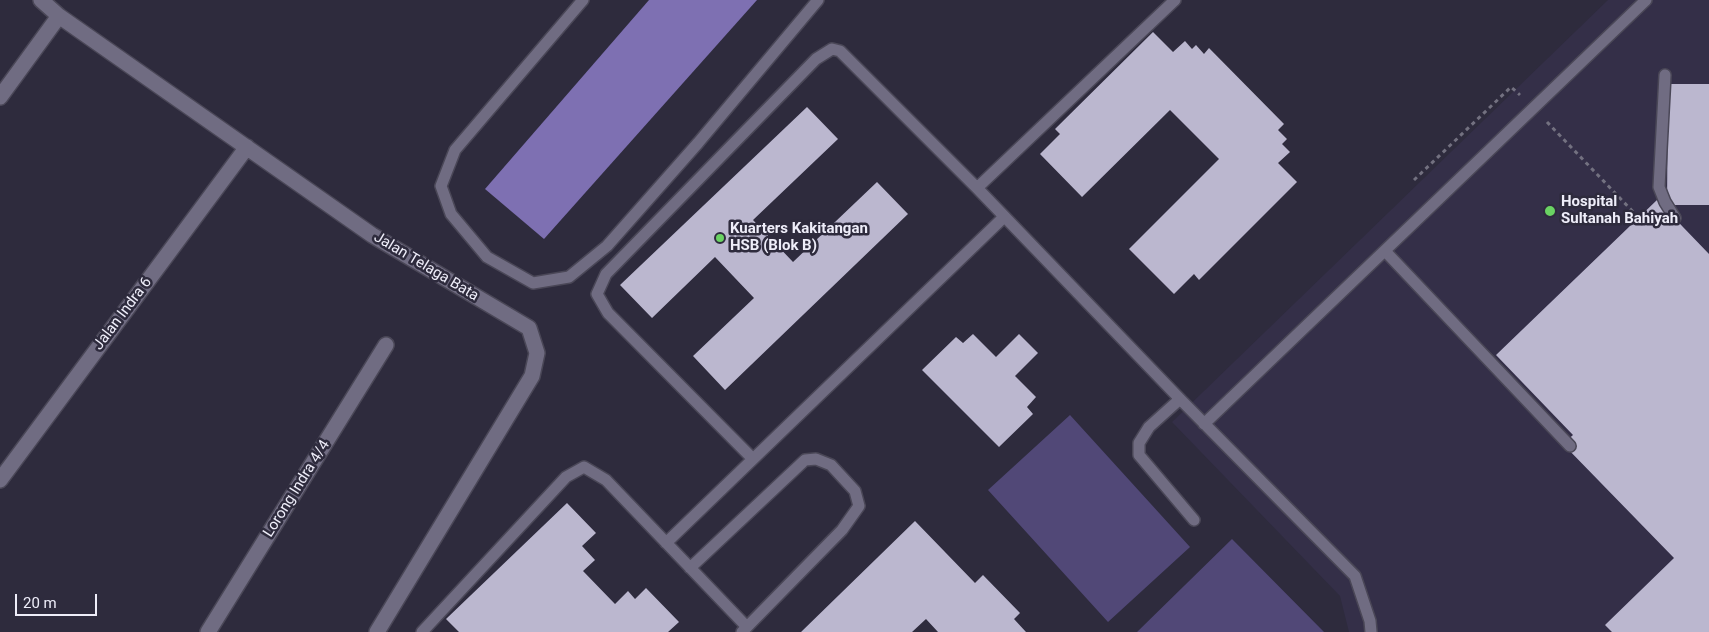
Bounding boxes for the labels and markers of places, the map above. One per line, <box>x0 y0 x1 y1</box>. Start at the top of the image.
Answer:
place label: Hospital Sultanah Bahiyah <box>1561 193 1678 228</box>
marker: Hospital Sultanah Bahiyah <box>1543 204 1557 218</box>
place label: Kuarters Kakitangan HSB (Blok B) <box>730 220 868 255</box>
marker: Kuarters Kakitangan HSB (Blok B) <box>714 232 726 244</box>

